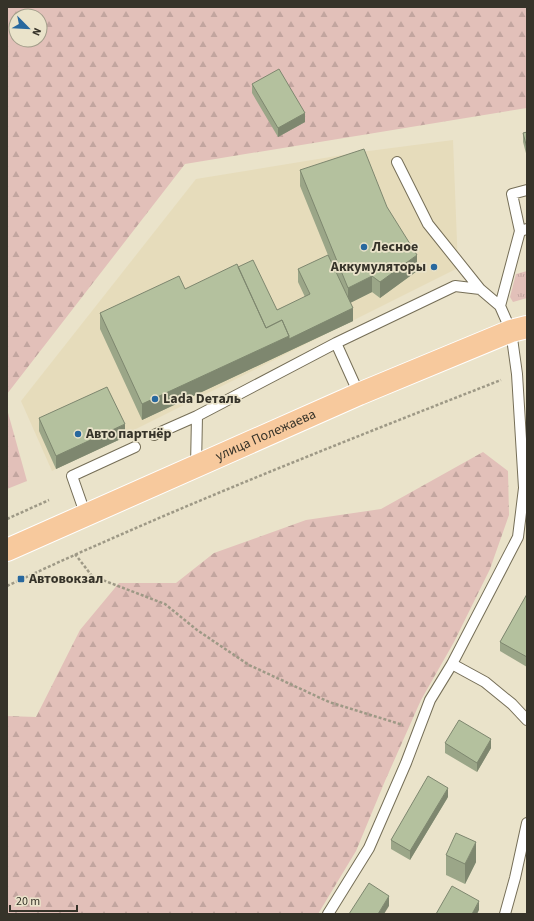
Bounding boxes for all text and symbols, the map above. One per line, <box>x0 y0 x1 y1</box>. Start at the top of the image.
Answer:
north arrow <box>8 8 48 48</box>
text: N <box>28 25 45 38</box>
place label: Лесное <box>371 237 418 257</box>
marker: Лесное <box>359 242 369 252</box>
place label: Аккумуляторы <box>330 257 426 277</box>
marker: Аккумуляторы <box>429 262 439 272</box>
place label: Lada Dеталь <box>163 389 241 409</box>
marker: Lada Dеталь <box>150 394 160 404</box>
street label: улица Полежаева <box>212 404 319 466</box>
place label: Авто партнёр <box>85 424 172 444</box>
marker: Авто партнёр <box>73 429 83 439</box>
place label: Автовокзал <box>28 569 103 589</box>
marker: Автовокзал <box>16 574 26 584</box>
scale bar <box>10 887 77 913</box>
text: 20 m <box>16 893 40 910</box>

